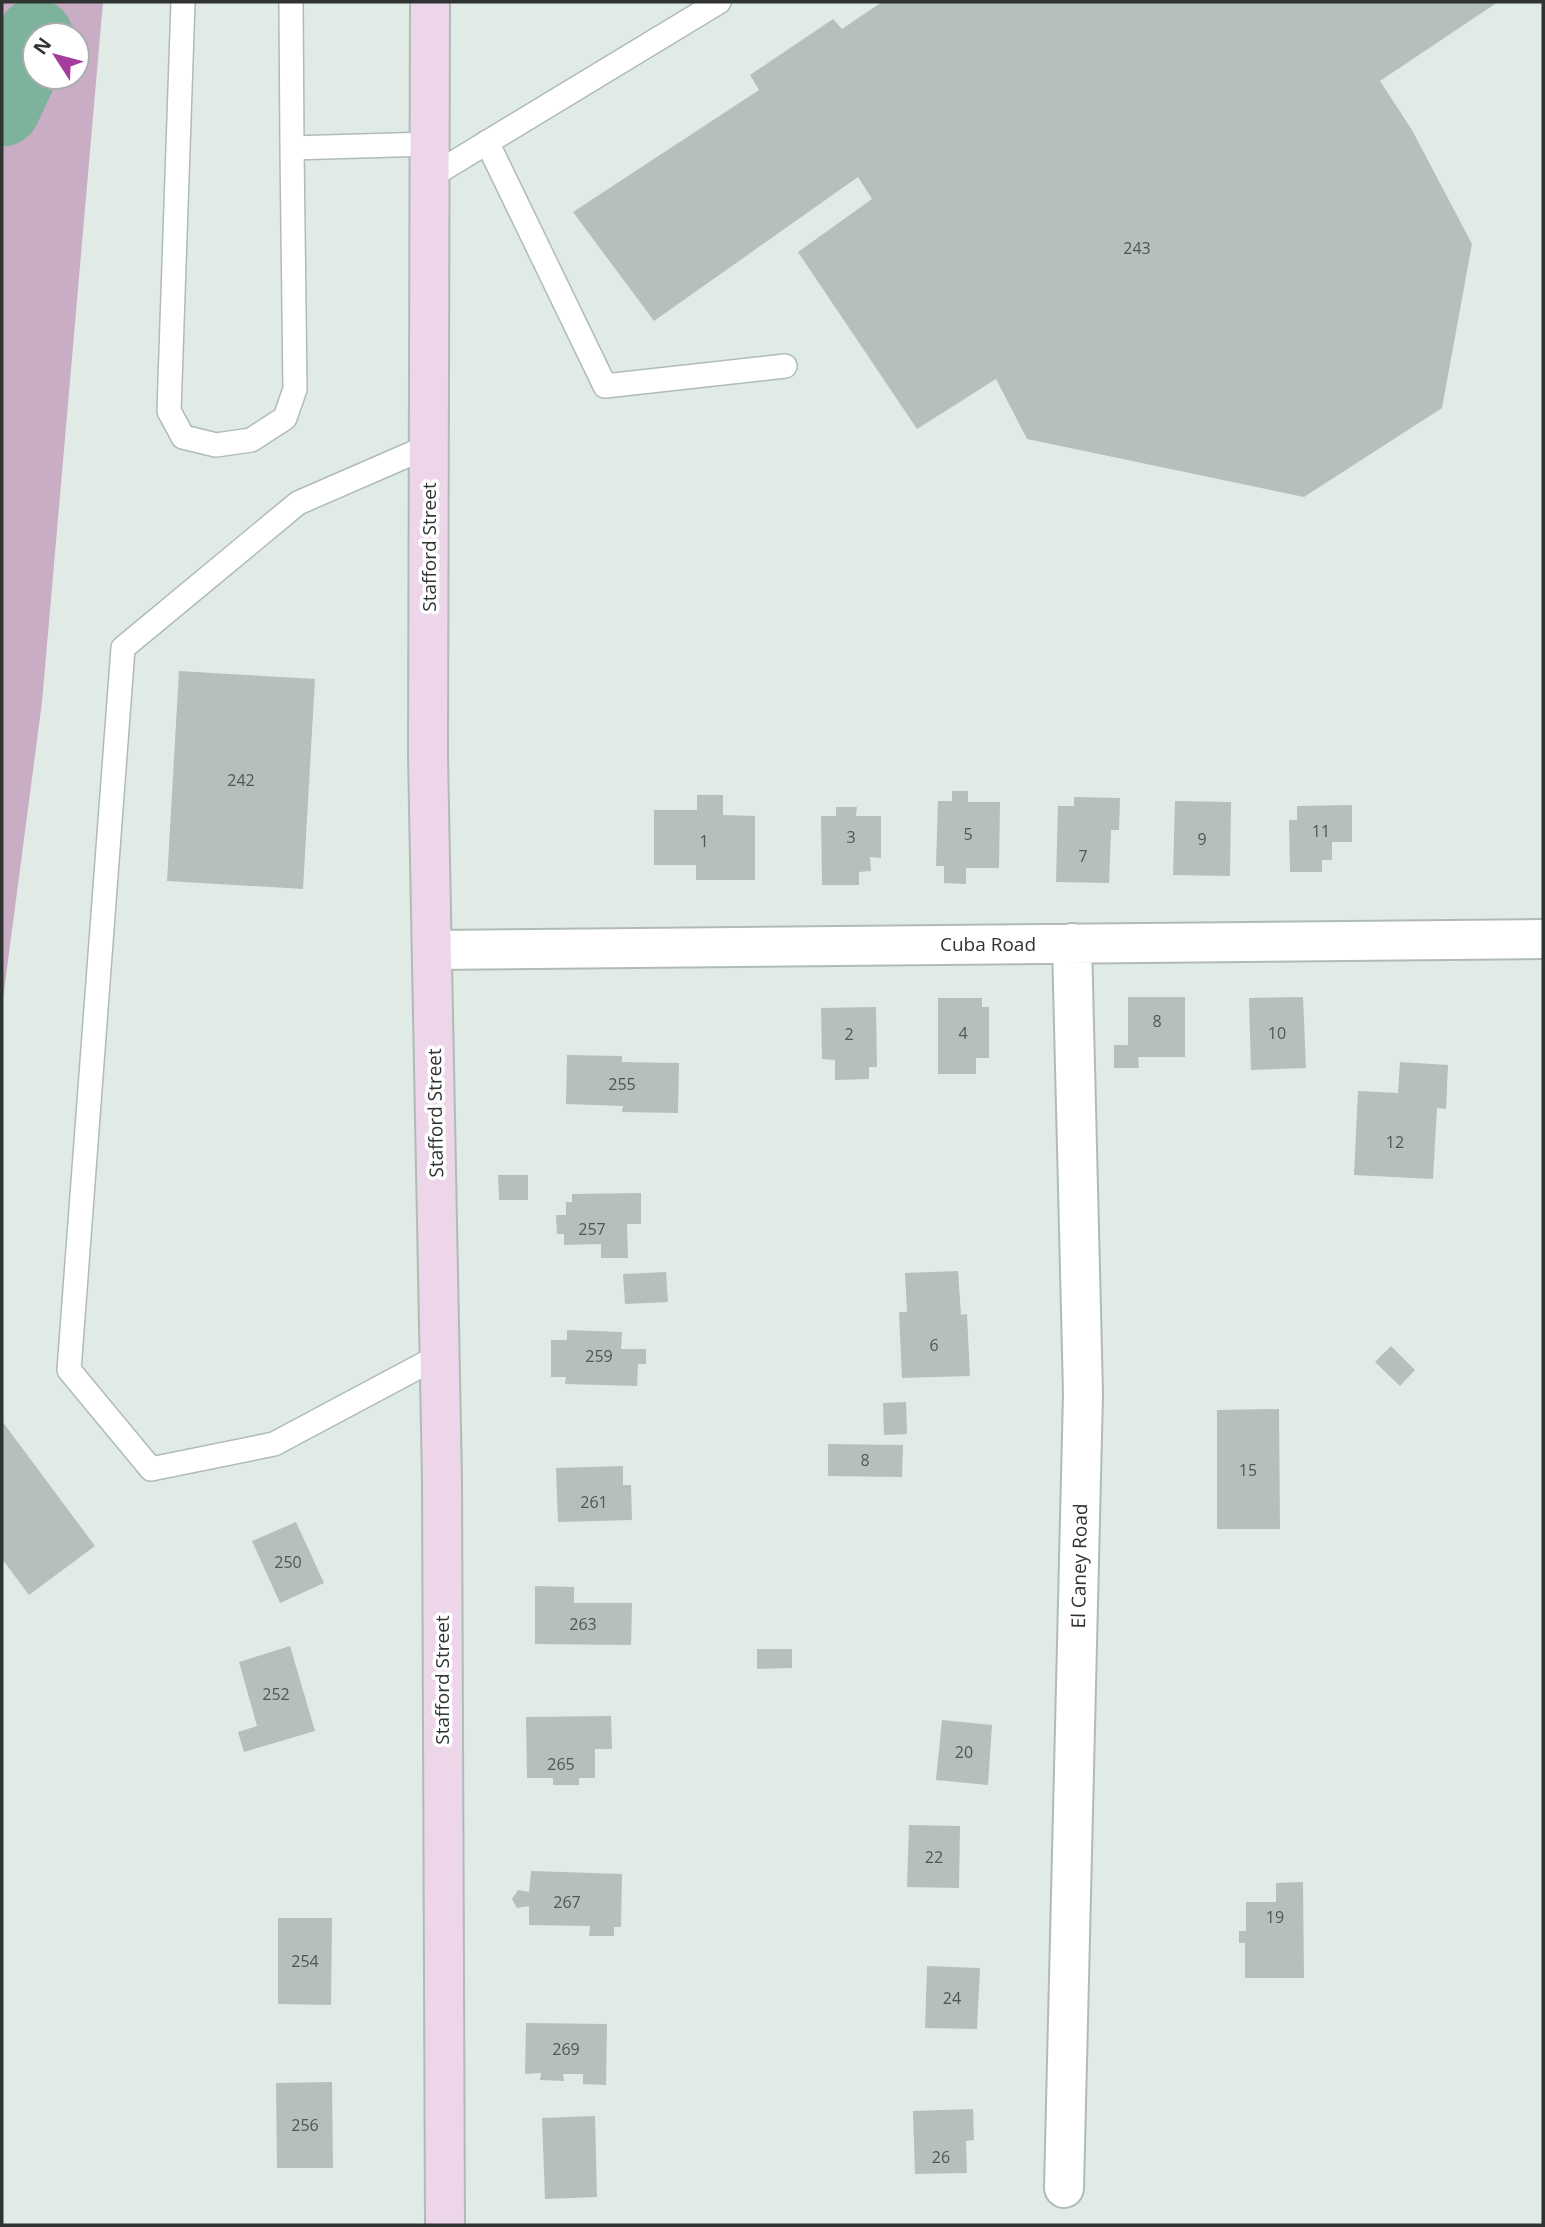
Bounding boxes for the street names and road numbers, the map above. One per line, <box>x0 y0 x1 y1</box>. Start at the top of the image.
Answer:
street label: Stafford Street <box>416 482 442 612</box>
street label: Cuba Road <box>940 931 1036 957</box>
street label: Stafford Street <box>421 1048 449 1178</box>
street label: El Caney Road <box>1065 1503 1093 1629</box>
street label: Stafford Street <box>429 1615 455 1745</box>

